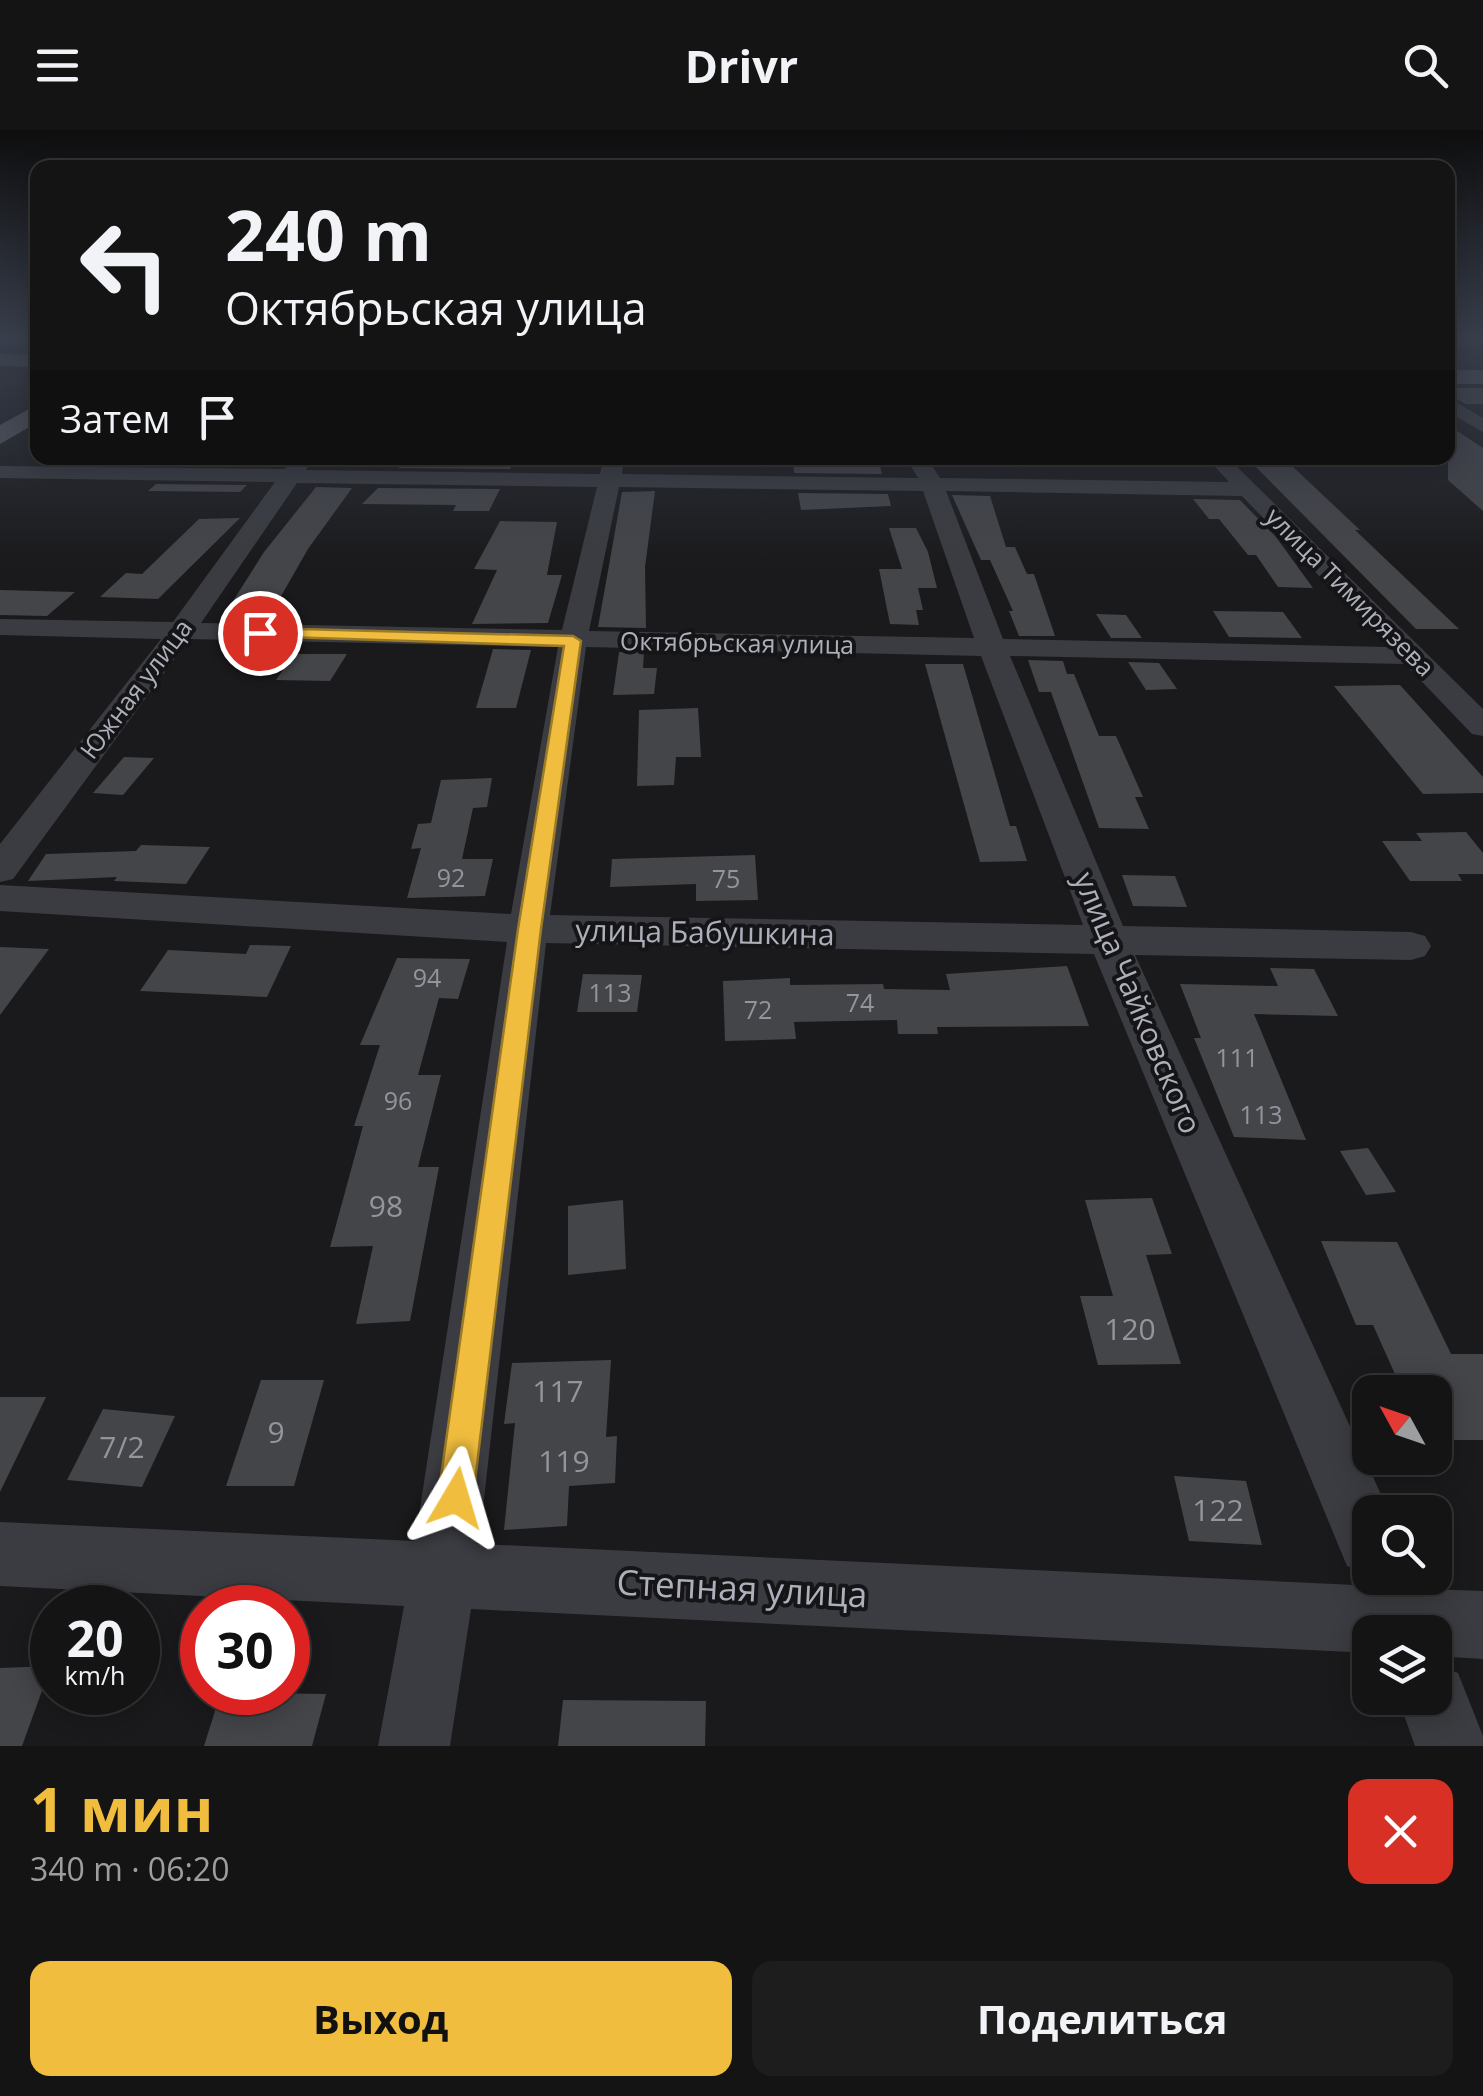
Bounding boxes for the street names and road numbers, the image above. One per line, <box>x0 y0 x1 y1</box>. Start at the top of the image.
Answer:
street label: улица Тимирязева <box>1259 499 1443 683</box>
street label: Южная улица <box>71 612 199 765</box>
street label: Октябрьская улица <box>620 623 854 661</box>
street label: улица Чайковского <box>1065 865 1212 1140</box>
street label: улица Бабушкина <box>575 909 835 954</box>
street label: Степная улица <box>615 1557 869 1618</box>

